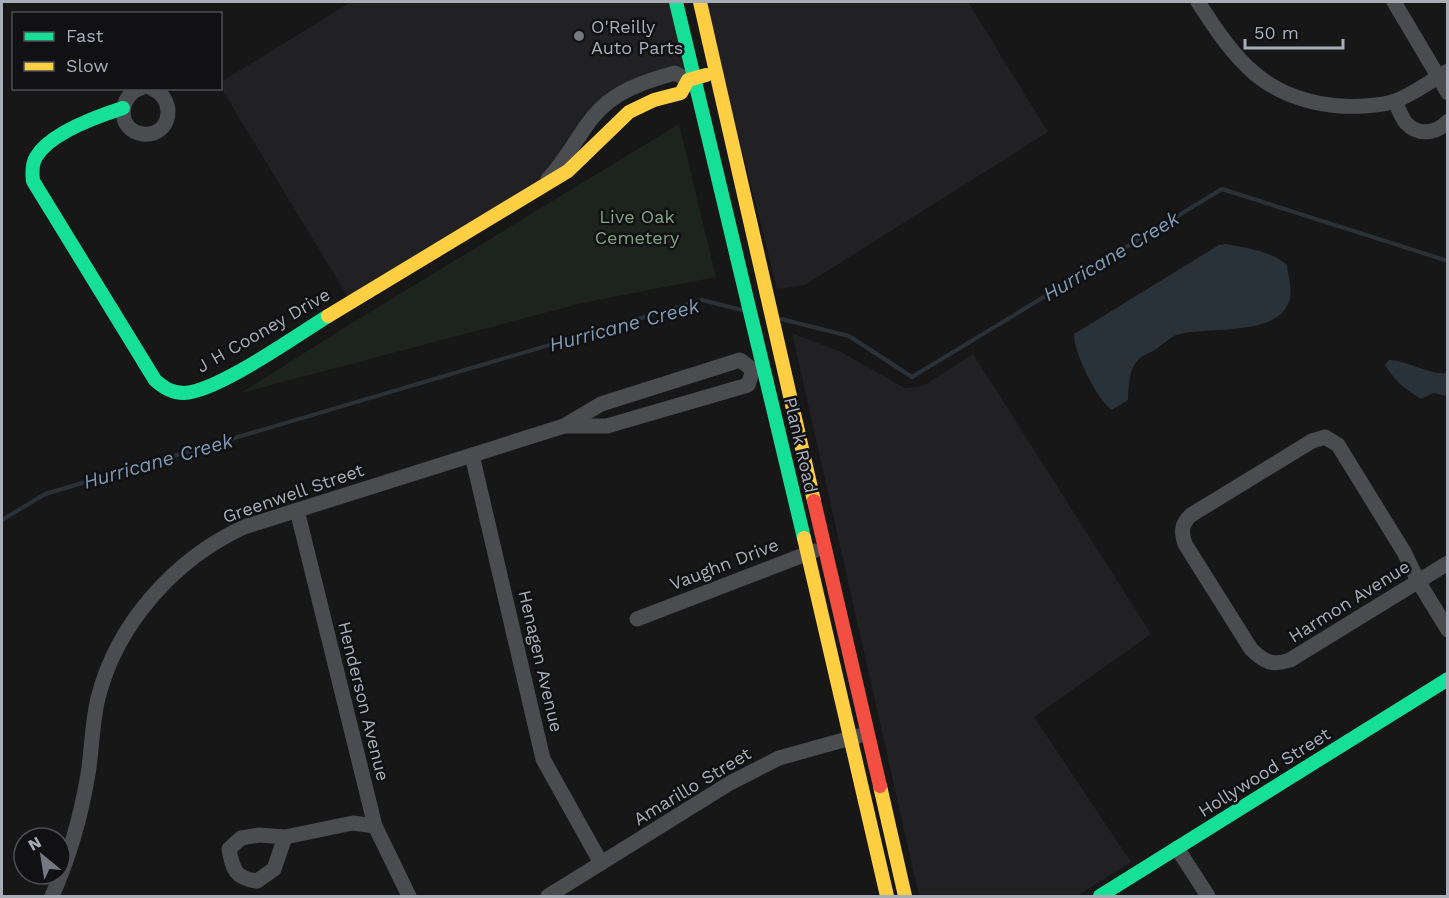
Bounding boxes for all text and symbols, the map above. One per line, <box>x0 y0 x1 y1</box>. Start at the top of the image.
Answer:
legend <box>12 12 222 90</box>
scale bar <box>1245 12 1342 50</box>
place label: O'Reilly Auto Parts <box>591 16 683 58</box>
text: 50 m <box>1254 22 1299 43</box>
text: Fast <box>66 25 104 46</box>
marker: O'Reilly Auto Parts <box>572 29 586 43</box>
text: Slow <box>66 55 109 76</box>
water label: Hurricane Creek <box>1039 205 1184 306</box>
park label: Live Oak Cemetery <box>595 206 680 248</box>
street label: J H Cooney Drive <box>193 283 333 377</box>
water label: Hurricane Creek <box>546 293 703 357</box>
street label: Plank Road <box>780 395 822 495</box>
water label: Hurricane Creek <box>80 428 237 494</box>
street label: Greenwell Street <box>220 459 367 527</box>
street label: Vaughn Drive <box>667 534 781 594</box>
street label: Harmon Avenue <box>1285 555 1413 647</box>
street label: Henagen Avenue <box>514 588 568 734</box>
street label: Henderson Avenue <box>334 619 394 783</box>
street label: Hollywood Street <box>1194 723 1334 821</box>
street label: Amarillo Street <box>629 742 755 829</box>
north arrow <box>12 826 72 886</box>
text: N <box>25 832 45 855</box>

